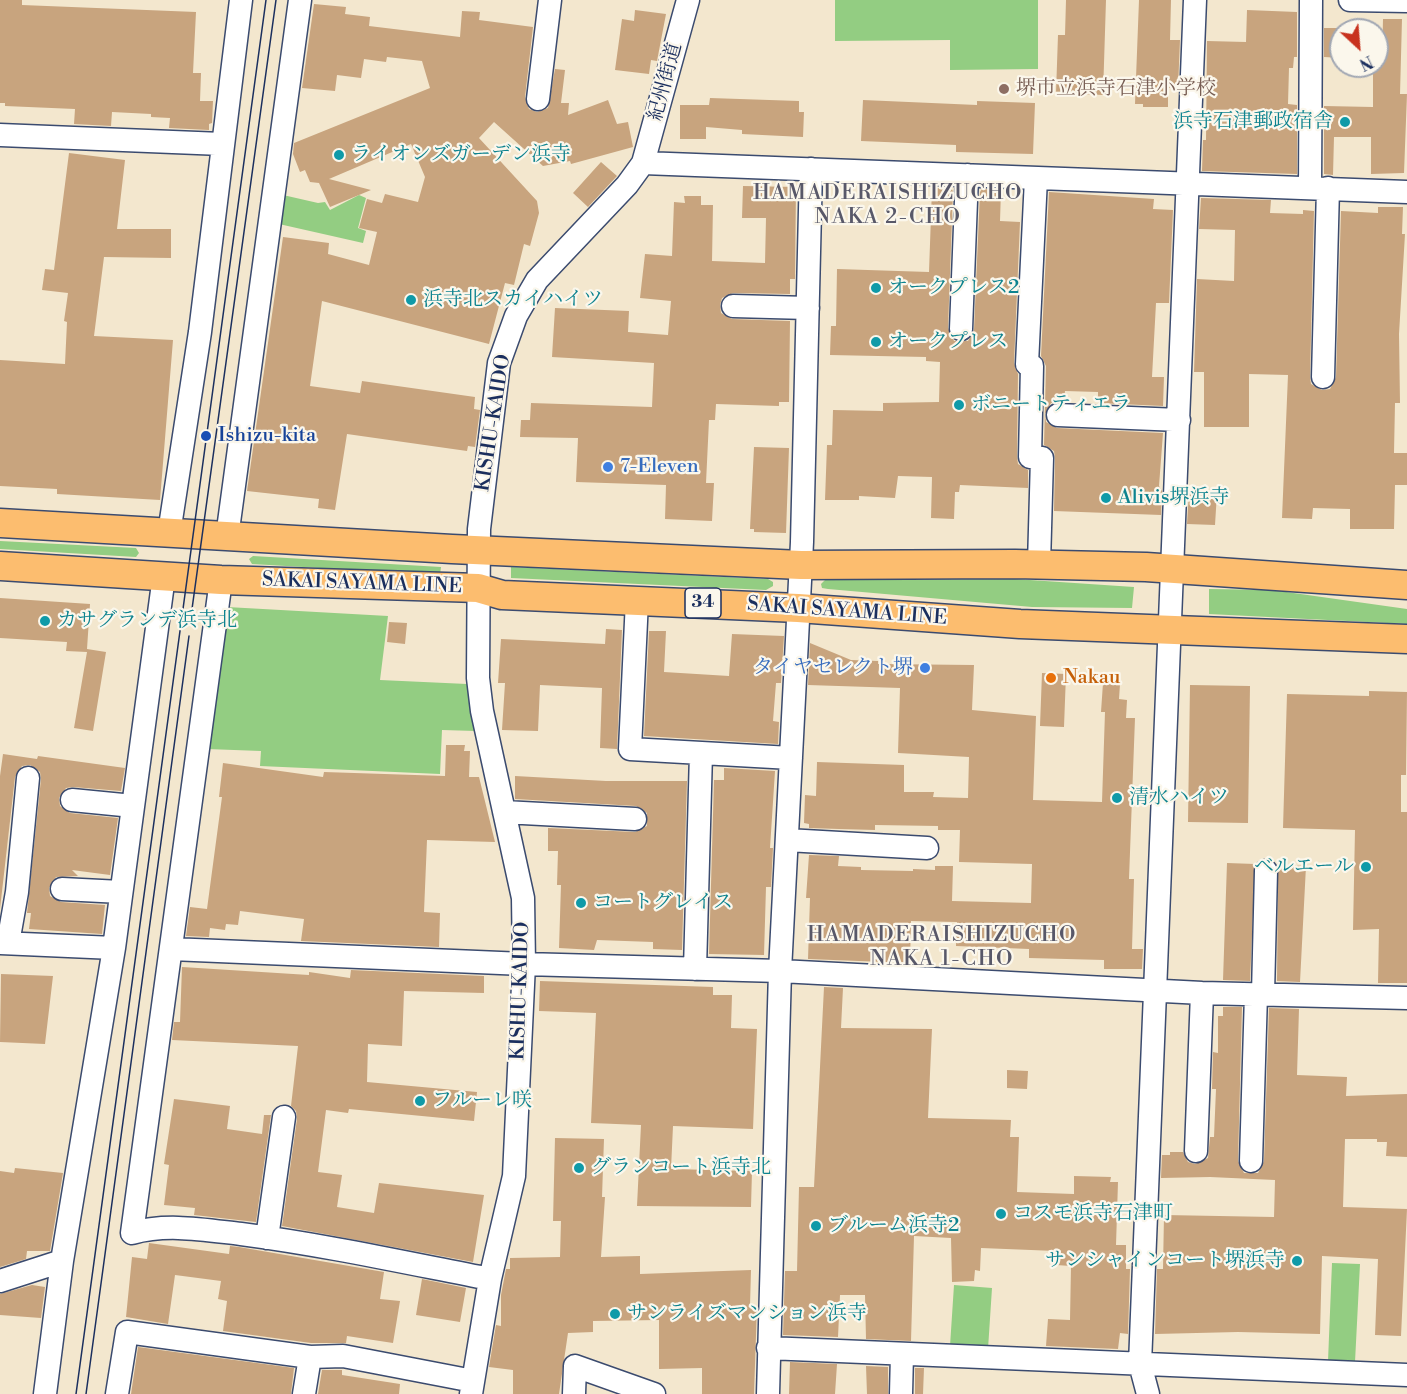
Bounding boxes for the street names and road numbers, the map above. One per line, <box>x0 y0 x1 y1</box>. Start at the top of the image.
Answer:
street label: 紀州街道 <box>644 40 688 124</box>
street label: KISHU-KAIDO <box>471 353 517 493</box>
street label: SAKAI SAYAMA LINE <box>262 569 462 599</box>
road number: 34 <box>685 588 721 618</box>
street label: SAKAI SAYAMA LINE <box>746 593 948 631</box>
street label: KISHU-KAIDO <box>507 921 535 1061</box>

